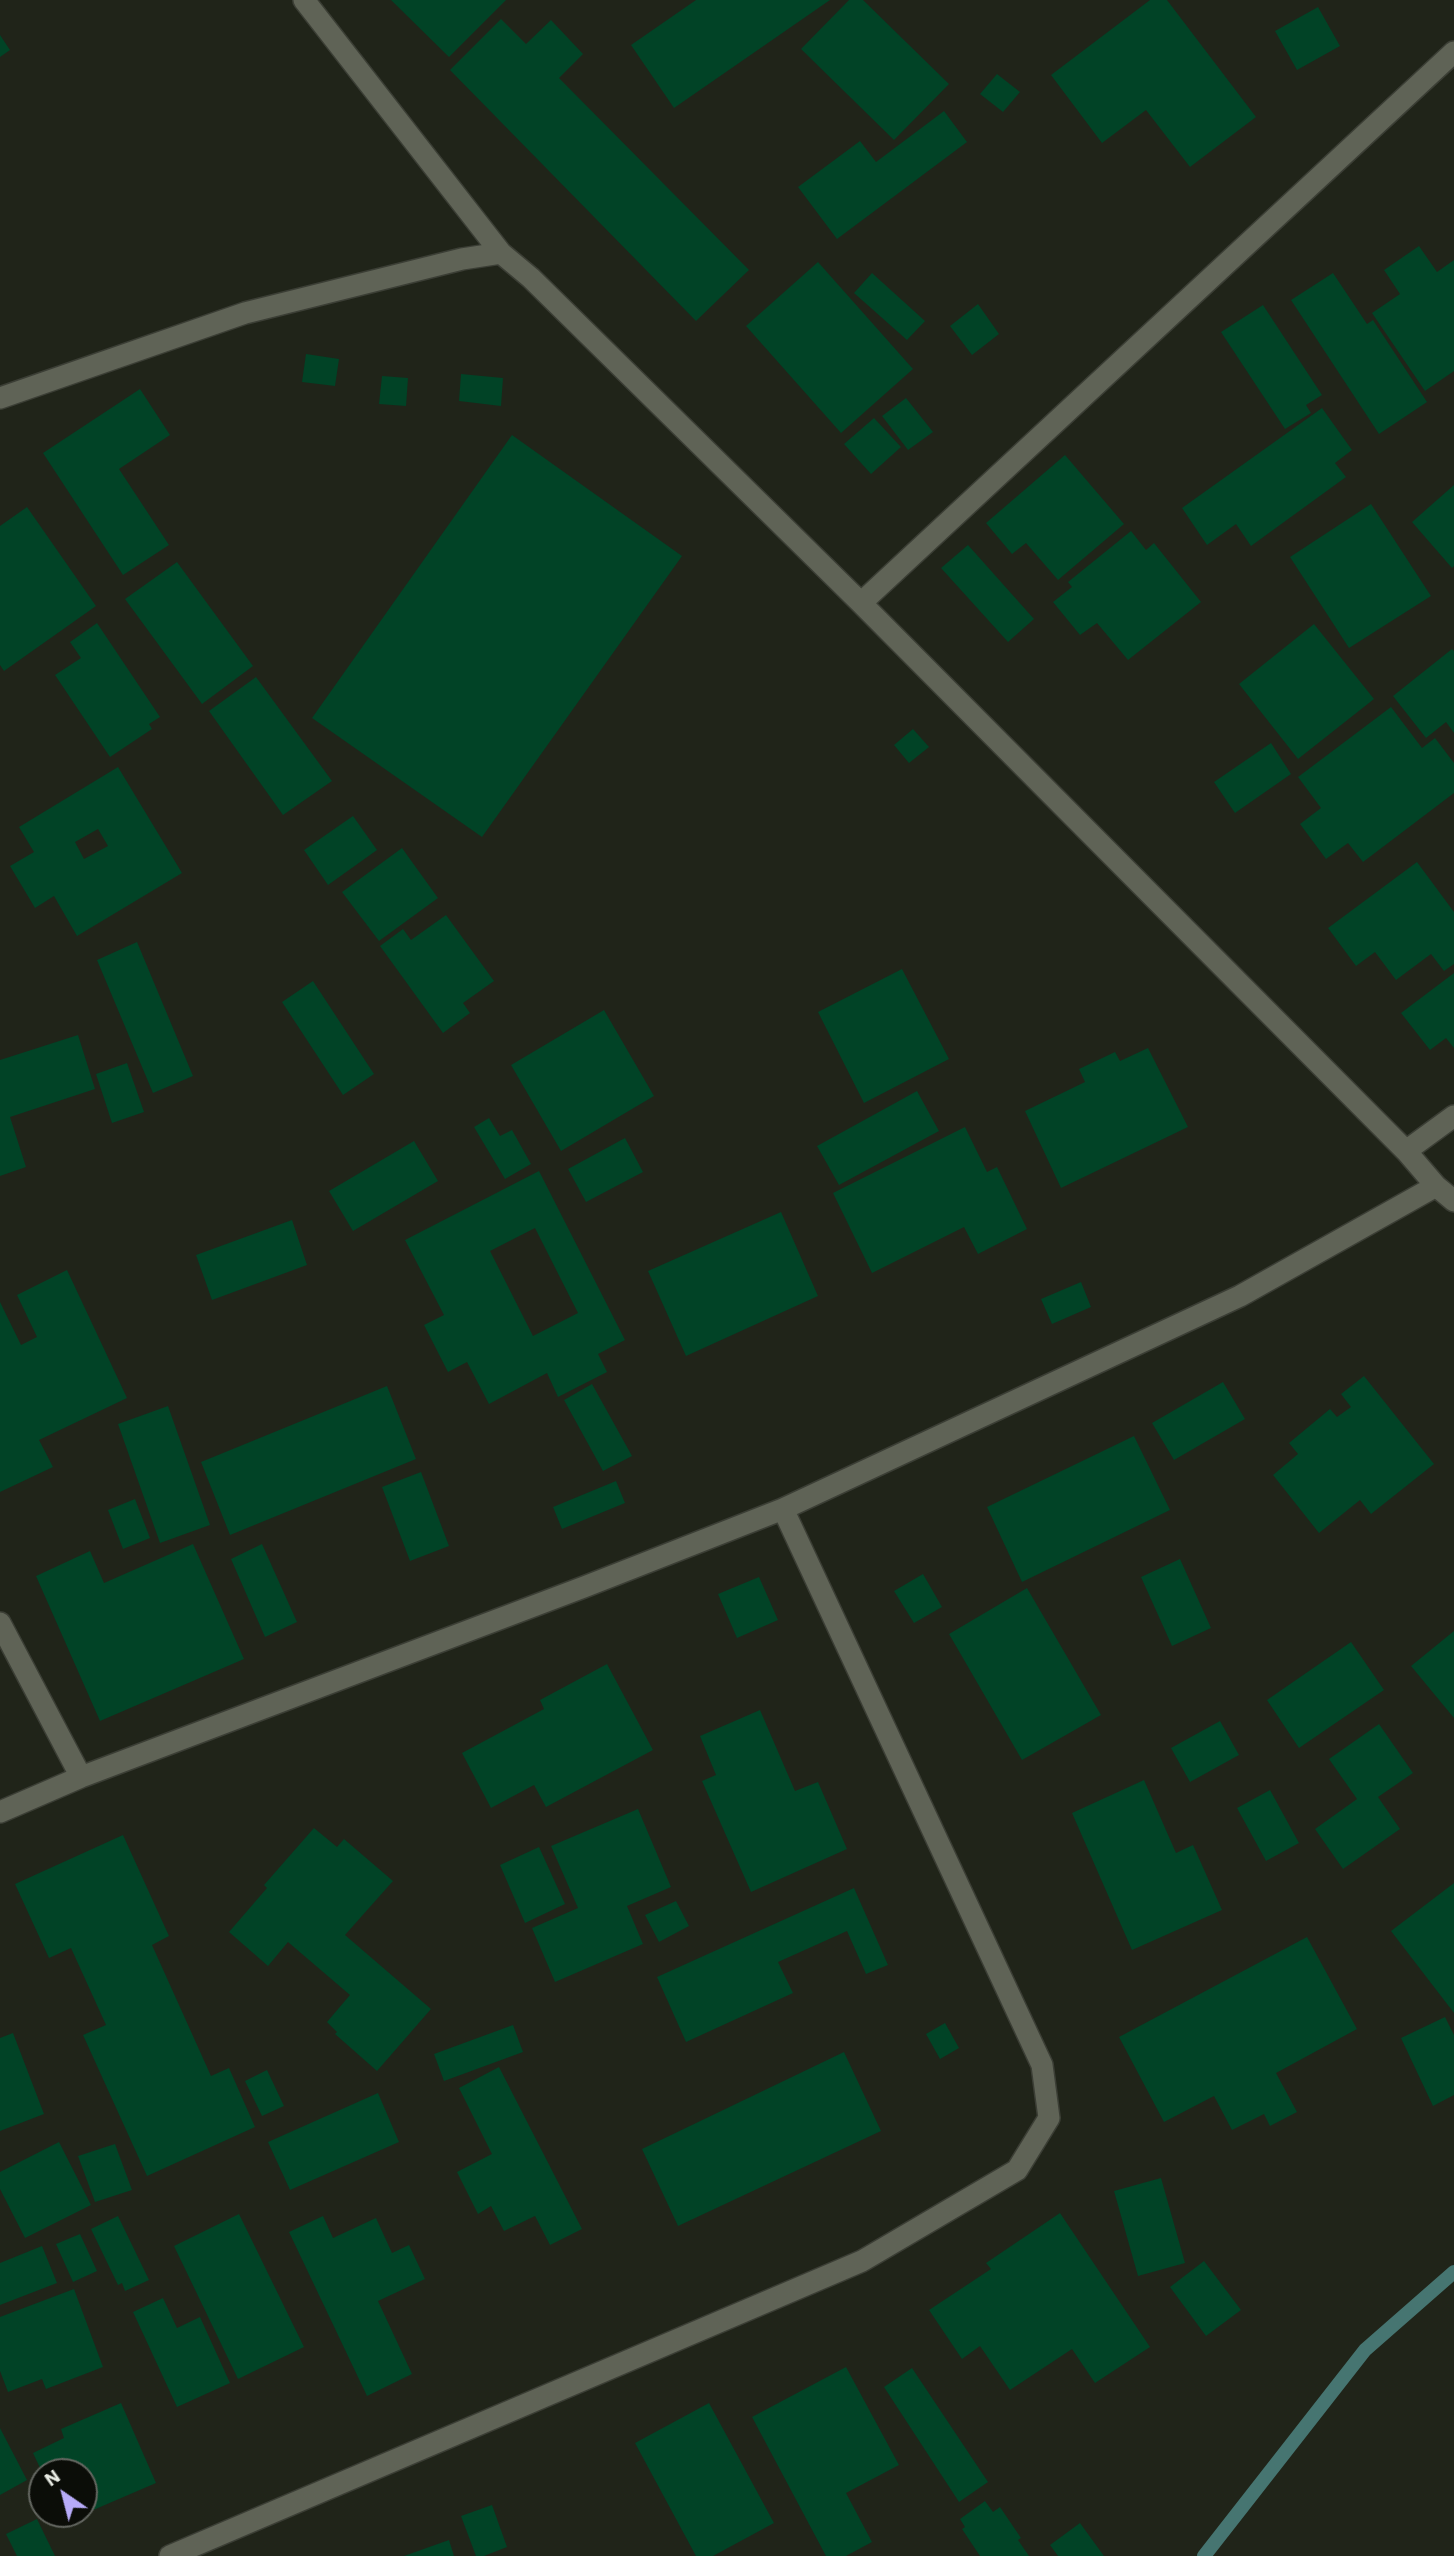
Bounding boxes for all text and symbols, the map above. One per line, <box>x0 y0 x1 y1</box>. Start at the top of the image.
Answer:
north arrow <box>28 2458 98 2528</box>
text: N <box>40 2464 65 2491</box>

